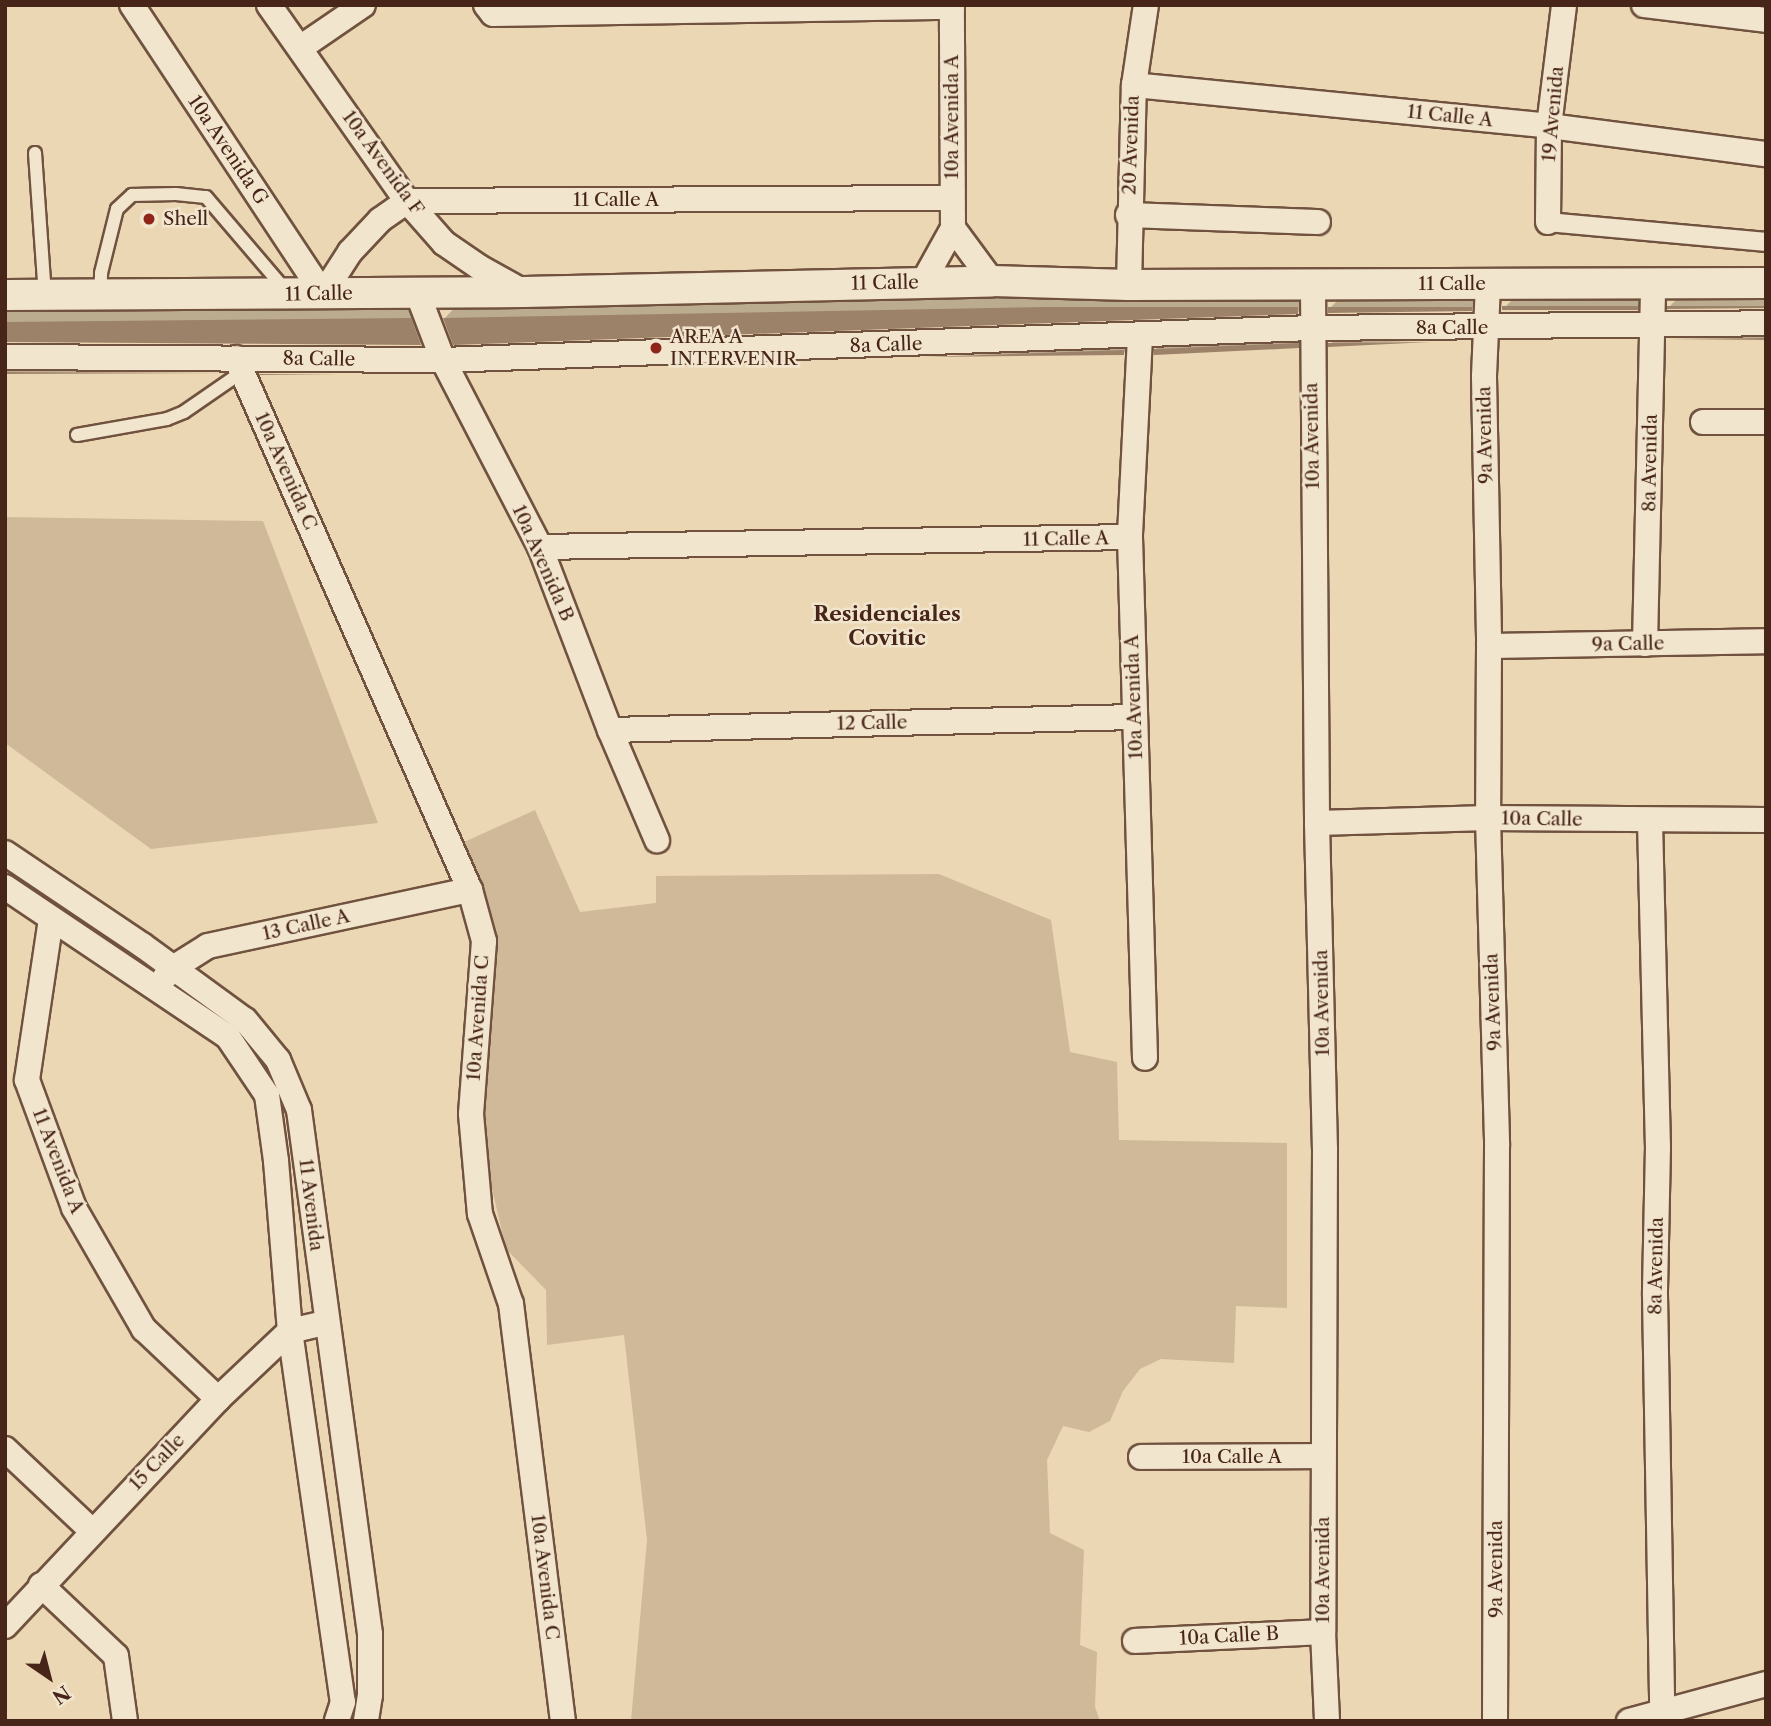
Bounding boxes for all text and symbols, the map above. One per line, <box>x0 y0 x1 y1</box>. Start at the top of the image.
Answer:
street label: 10a Avenida A <box>941 54 963 180</box>
street label: 19 Avenida <box>1537 65 1569 163</box>
street label: 10a Avenida G <box>183 91 273 209</box>
street label: 20 Avenida <box>1118 94 1144 196</box>
street label: 11 Calle A <box>1406 100 1494 132</box>
street label: 10a Avenida F <box>337 106 429 220</box>
street label: 11 Calle A <box>573 189 659 211</box>
place label: Shell <box>163 208 208 230</box>
marker: Shell <box>141 211 157 227</box>
street label: 11 Calle <box>851 271 919 295</box>
street label: 11 Calle <box>1418 273 1486 295</box>
street label: 11 Calle <box>285 282 353 306</box>
street label: 8a Calle <box>1416 317 1488 339</box>
place label: AREA A INTERVENIR <box>670 326 797 370</box>
street label: 8a Calle <box>849 332 923 358</box>
marker: AREA A INTERVENIR <box>648 340 664 356</box>
street label: 8a Calle <box>282 347 356 371</box>
street label: 10a Avenida <box>1300 382 1324 490</box>
street label: 9a Avenida <box>1473 385 1497 485</box>
street label: 10a Avenida C <box>250 408 322 534</box>
street label: 8a Avenida <box>1638 413 1662 513</box>
street label: 10a Avenida B <box>507 501 579 625</box>
street label: 11 Calle A <box>1022 527 1110 551</box>
district label: Residenciales Covitic <box>813 601 961 651</box>
street label: 9a Calle <box>1591 632 1665 656</box>
street label: 10a Avenida A <box>1120 633 1148 761</box>
street label: 12 Calle <box>837 711 907 735</box>
street label: 10a Calle <box>1501 807 1583 831</box>
street label: 13 Calle A <box>260 905 352 945</box>
street label: 10a Avenida <box>1310 949 1334 1057</box>
street label: 9a Avenida <box>1480 952 1506 1052</box>
street label: 10a Avenida C <box>462 954 494 1082</box>
street label: 11 Avenida A <box>27 1104 89 1218</box>
street label: 11 Avenida <box>294 1157 328 1253</box>
street label: 8a Avenida <box>1644 1216 1668 1316</box>
street label: 15 Calle <box>124 1429 190 1495</box>
street label: 10a Calle A <box>1182 1446 1282 1468</box>
street label: 10a Avenida C <box>526 1512 564 1642</box>
street label: 10a Avenida <box>1312 1516 1334 1624</box>
street label: 9a Avenida <box>1485 1520 1507 1618</box>
street label: 10a Calle B <box>1178 1622 1280 1650</box>
north arrow <box>14 1642 84 1712</box>
text: N <box>48 1680 75 1709</box>

